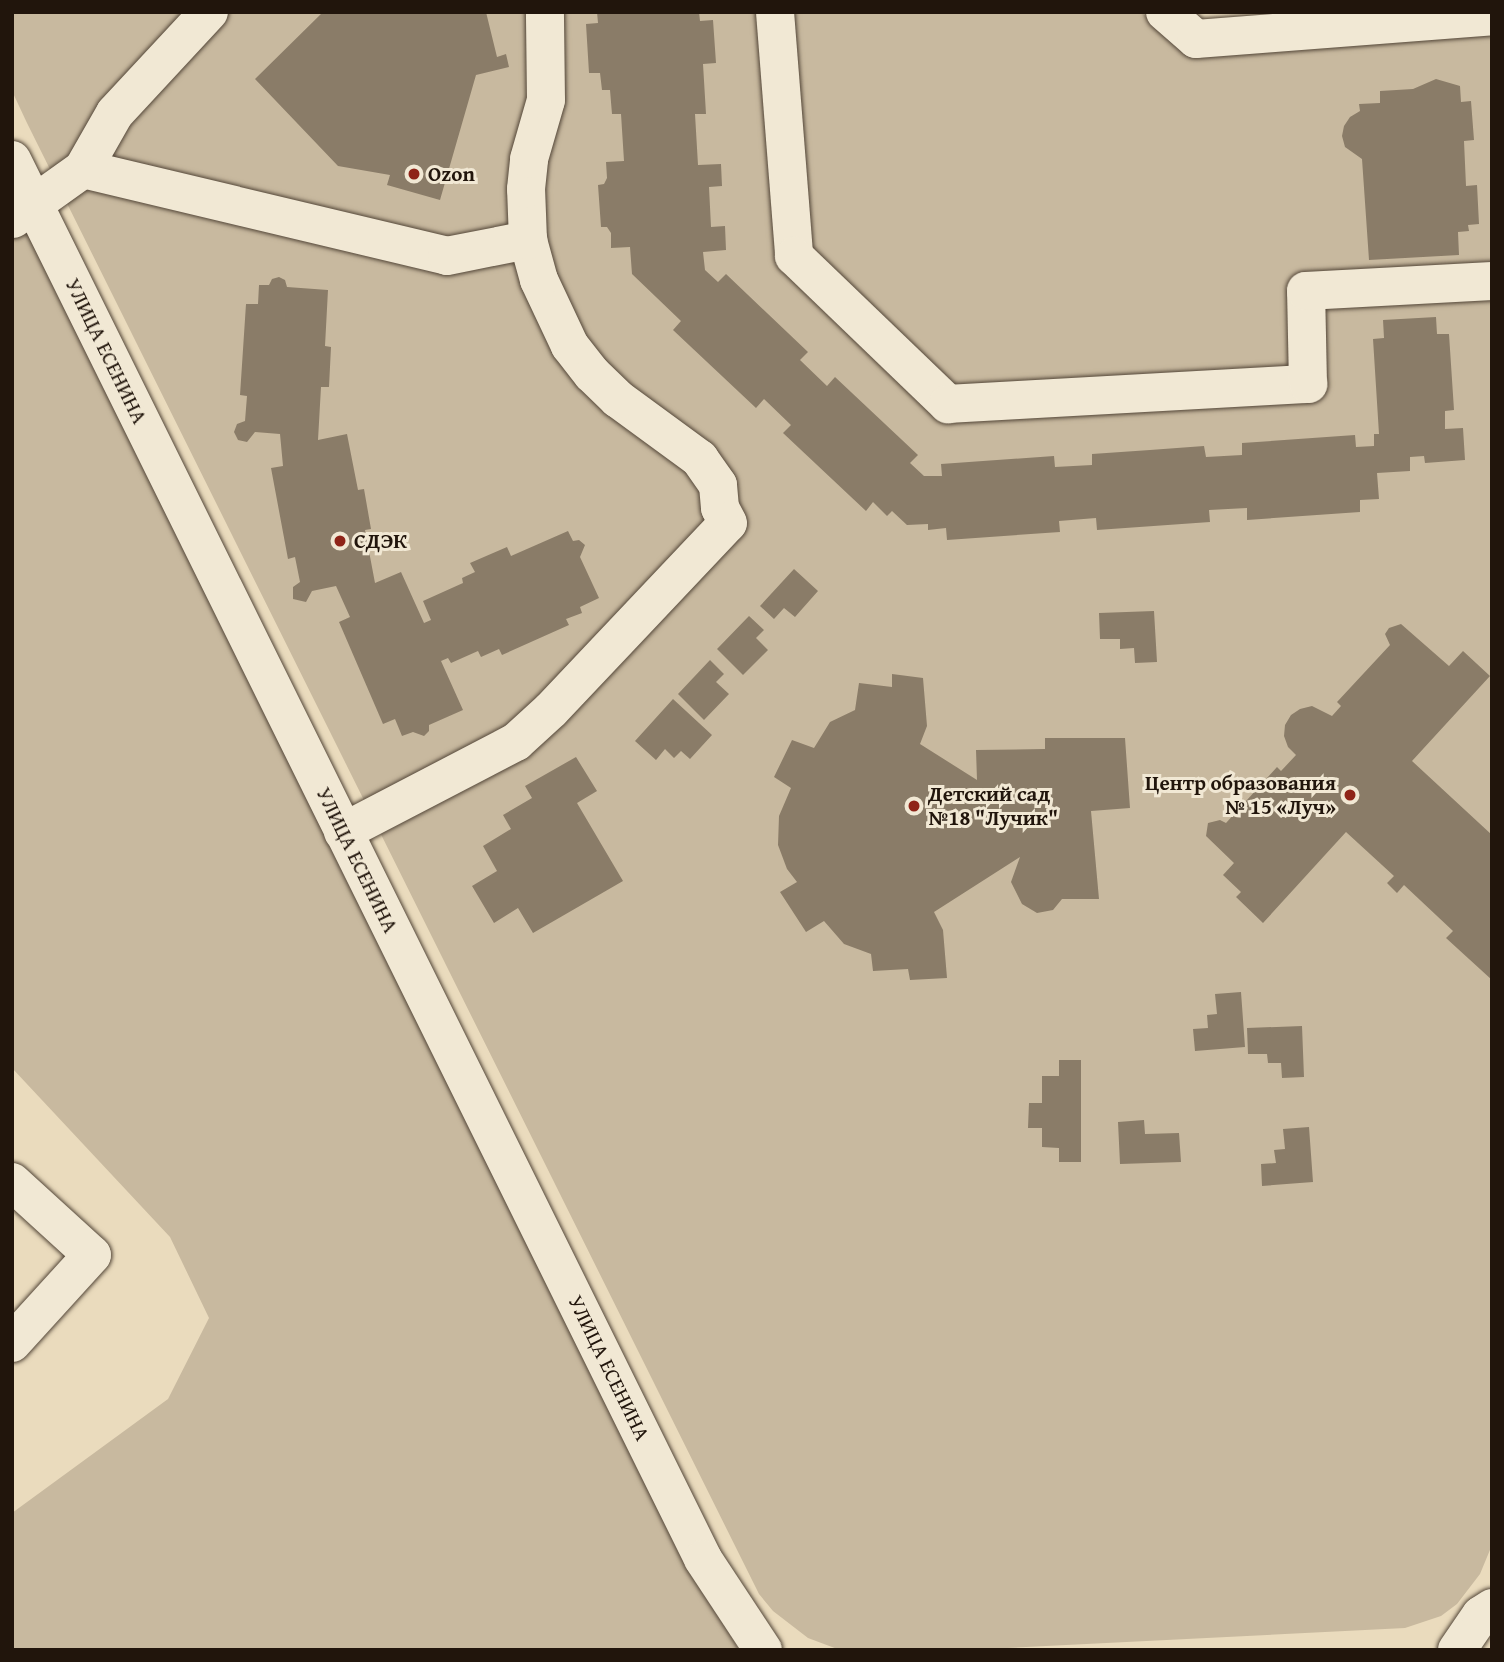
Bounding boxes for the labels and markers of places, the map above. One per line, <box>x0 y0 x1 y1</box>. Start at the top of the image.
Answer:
place label: Ozon <box>428 161 475 187</box>
marker: Ozon <box>406 166 422 182</box>
place label: СДЭК <box>354 528 407 554</box>
marker: СДЭК <box>332 533 348 549</box>
place label: Центр образования № 15 «Луч» <box>1145 770 1336 820</box>
place label: Детский сад №18 "Лучик" <box>928 781 1058 831</box>
marker: Центр образования № 15 «Луч» <box>1342 787 1358 803</box>
marker: Детский сад №18 "Лучик" <box>906 798 922 814</box>

